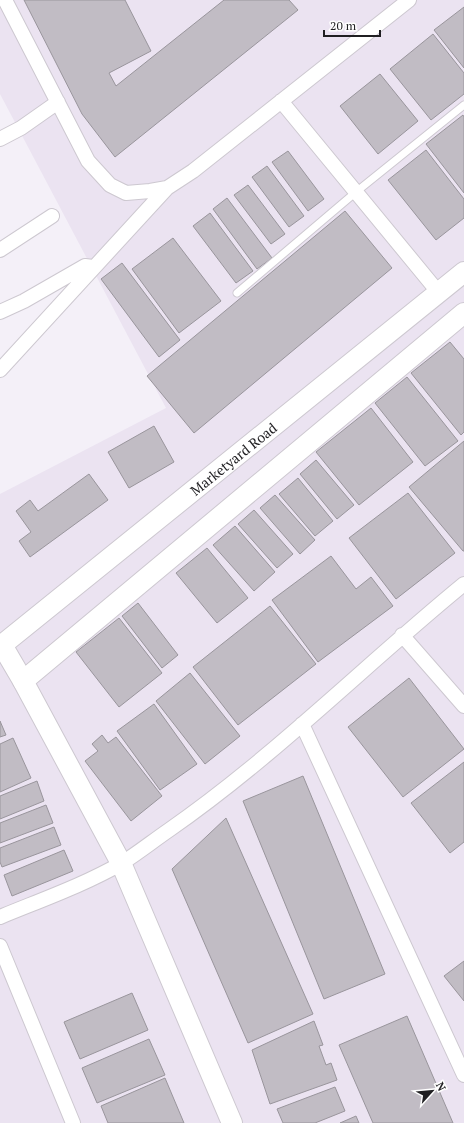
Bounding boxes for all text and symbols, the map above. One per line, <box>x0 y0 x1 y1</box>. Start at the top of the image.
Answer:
scale bar <box>324 12 380 38</box>
text: 20 m <box>330 18 357 33</box>
street label: Marketyard Road <box>186 418 280 499</box>
north arrow <box>412 1071 452 1111</box>
text: N <box>433 1080 449 1094</box>

